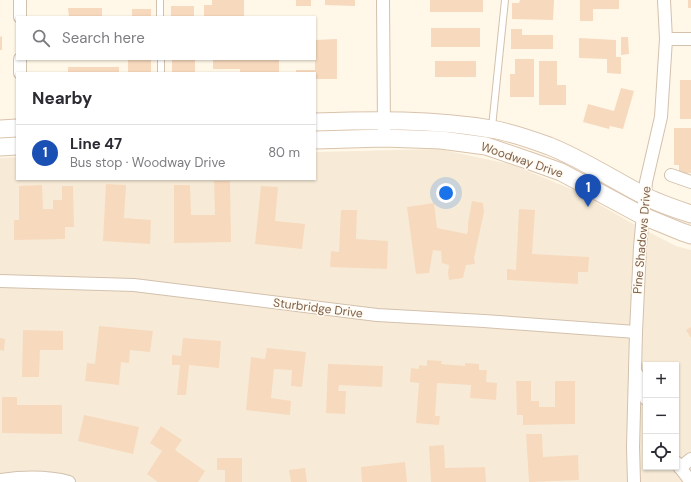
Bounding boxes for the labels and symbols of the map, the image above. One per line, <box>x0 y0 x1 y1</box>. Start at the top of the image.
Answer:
street label: Woodway Drive <box>479 138 566 182</box>
pin: 1 <box>575 174 601 207</box>
your location <box>436 183 456 203</box>
street label: Pine Shadows Drive <box>629 185 655 295</box>
street label: Sturbridge Drive <box>272 295 364 321</box>

